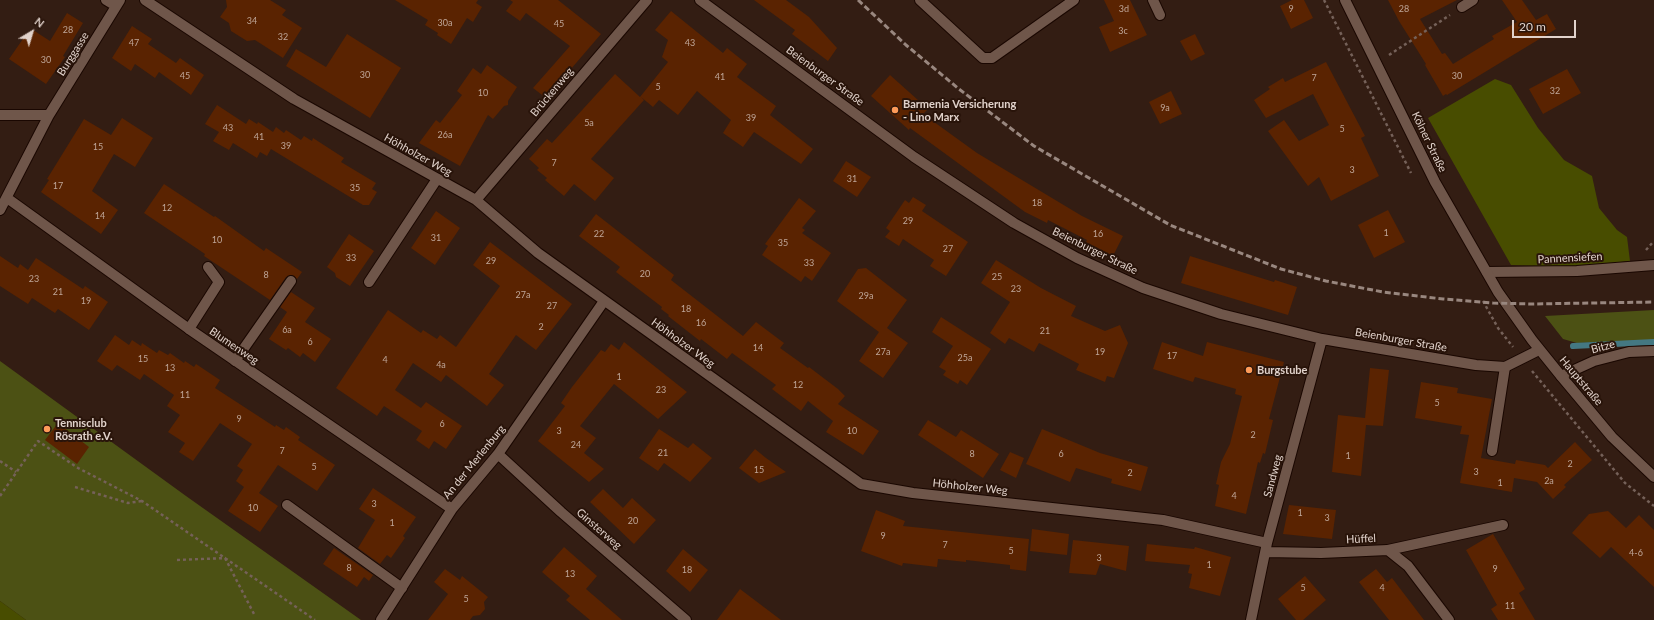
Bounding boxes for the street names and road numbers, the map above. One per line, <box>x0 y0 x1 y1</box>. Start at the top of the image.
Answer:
street label: Burggasse <box>54 30 92 78</box>
street label: Beienburger Straße <box>783 43 867 109</box>
street label: Brückenweg <box>528 65 576 119</box>
street label: Kölner Straße <box>1409 110 1449 174</box>
street label: Höhholzer Weg <box>382 131 454 179</box>
street label: Beienburger Straße <box>1050 225 1140 277</box>
street label: Pannensiefen <box>1537 250 1603 266</box>
street label: Höhholzer Weg <box>649 316 717 370</box>
street label: Blumenweg <box>207 325 261 367</box>
street label: Beienburger Straße <box>1354 325 1448 355</box>
street label: Bitze <box>1590 337 1616 357</box>
street label: Hauptstraße <box>1557 354 1605 408</box>
street label: An der Merlenburg <box>440 422 508 502</box>
street label: Sandweg <box>1261 453 1285 499</box>
street label: Höhholzer Weg <box>932 476 1008 498</box>
street label: Ginsterweg <box>574 506 624 552</box>
street label: Hüffel <box>1346 532 1376 546</box>

